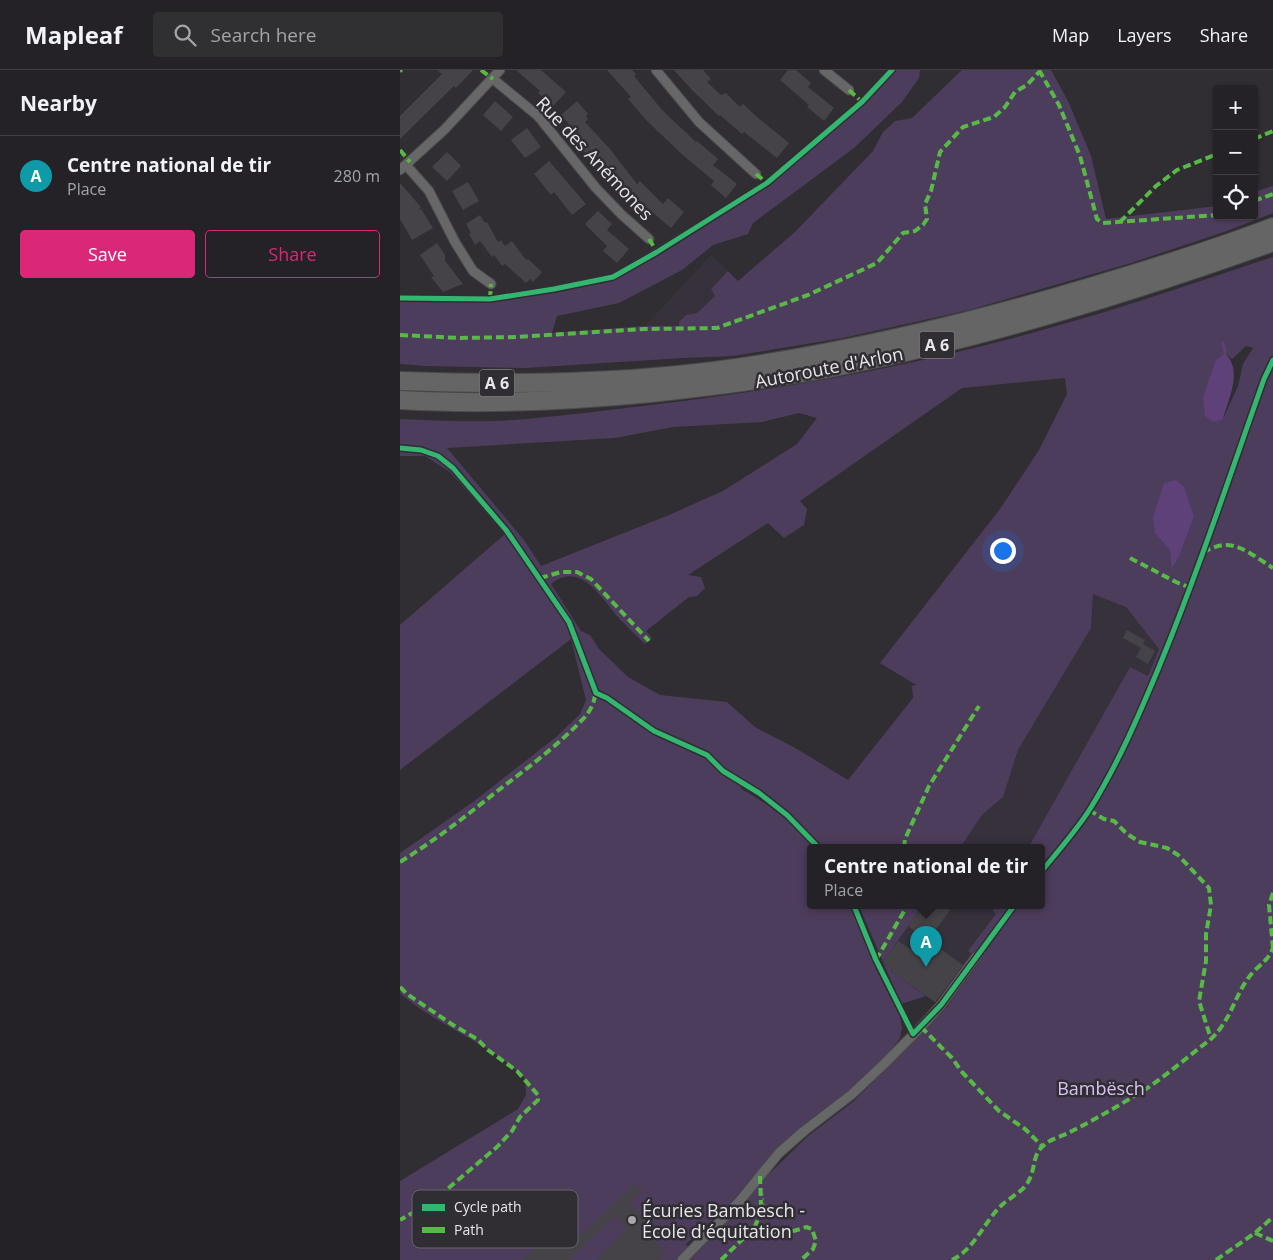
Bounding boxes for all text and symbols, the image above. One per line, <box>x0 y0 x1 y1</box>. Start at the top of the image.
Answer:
search box <box>153 12 503 57</box>
text: Mapleaf <box>25 18 123 51</box>
icon: search <box>171 21 199 49</box>
text: Search here <box>211 22 316 48</box>
text: Map <box>1052 23 1089 47</box>
text: Layers <box>1117 23 1172 47</box>
text: Share <box>1200 23 1248 47</box>
map controls <box>1213 85 1258 220</box>
button: + <box>1213 85 1258 130</box>
text: Nearby <box>20 89 97 117</box>
street label: Rue des Anémones <box>531 91 659 225</box>
button: − <box>1213 130 1258 175</box>
text: Centre national de tir <box>67 152 271 178</box>
text: A <box>30 165 42 187</box>
text: 280 m <box>334 165 380 187</box>
button: locate <box>1213 175 1258 220</box>
text: Place <box>67 178 106 200</box>
button: Save <box>20 230 195 278</box>
button: Share <box>205 230 380 278</box>
road number: A 6 <box>920 332 954 358</box>
street label: Autoroute d'Arlon <box>753 341 905 393</box>
road number: A 6 <box>480 370 514 396</box>
your location <box>990 538 1016 564</box>
popup <box>807 844 1045 909</box>
text: Centre national de tir <box>824 853 1028 879</box>
text: Place <box>824 879 863 901</box>
pin: A <box>910 926 942 967</box>
park label: Bambësch <box>1057 1076 1145 1100</box>
legend <box>412 1190 578 1248</box>
text: Cycle path <box>454 1197 522 1216</box>
place label: Écuries Bambesch - École d'équitation <box>642 1198 805 1243</box>
marker: Écuries Bambesch - École d'équitation <box>626 1214 638 1226</box>
text: Path <box>454 1220 484 1239</box>

